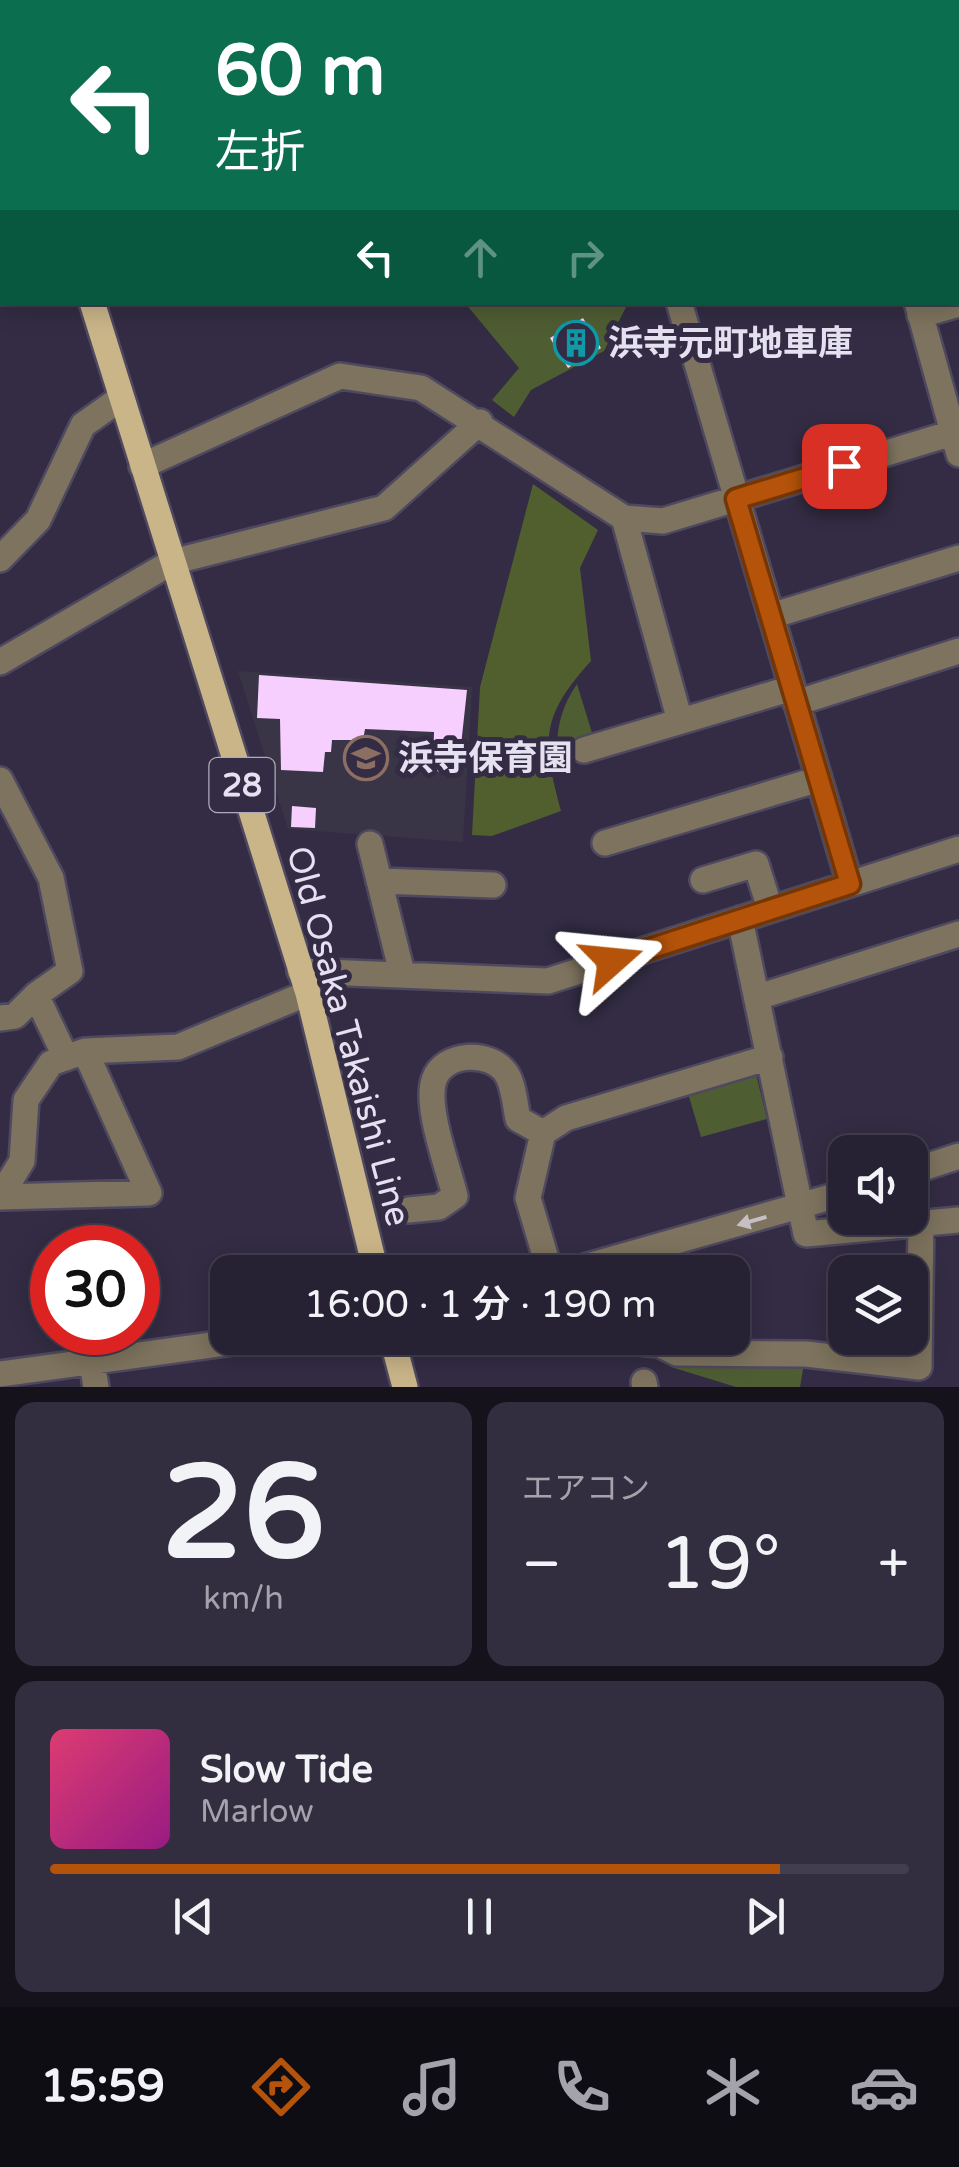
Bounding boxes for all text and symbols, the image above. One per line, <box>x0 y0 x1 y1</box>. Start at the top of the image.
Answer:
text: 60 m <box>215 30 385 114</box>
icon: left <box>50 40 180 170</box>
text: 左折 <box>215 126 305 180</box>
icon: left <box>348 230 403 285</box>
icon: ahead <box>453 230 508 285</box>
icon: right <box>558 230 613 285</box>
building icon: 浜寺元町地車庫 <box>553 320 599 366</box>
place label: 浜寺元町地車庫 <box>608 323 853 365</box>
pin <box>802 424 887 509</box>
icon: arrive <box>817 439 872 494</box>
school or university icon: 浜寺保育園 <box>343 735 389 781</box>
place label: 浜寺保育園 <box>398 738 573 780</box>
road number: 28 <box>210 758 274 812</box>
street label: Old Osaka Takaishi Line <box>277 842 419 1231</box>
position arrow <box>560 909 664 1013</box>
map controls <box>828 1135 928 1355</box>
button: sound <box>828 1135 928 1235</box>
one-way arrow <box>736 1213 767 1229</box>
speed limit sign: 30 <box>30 1225 160 1355</box>
button: layers <box>828 1255 928 1355</box>
text: 16:00 · 1 分 · 190 m <box>304 1282 656 1328</box>
text: 26 <box>162 1437 325 1593</box>
text: エアコン <box>522 1470 650 1508</box>
text: 19° <box>658 1519 781 1609</box>
text: − <box>522 1532 561 1598</box>
text: + <box>878 1532 909 1598</box>
text: km/h <box>203 1580 284 1618</box>
text: Slow Tide <box>200 1747 373 1793</box>
text: Marlow <box>200 1793 314 1831</box>
icon: previous <box>166 1889 221 1944</box>
icon: pause <box>452 1889 507 1944</box>
icon: next <box>738 1889 793 1944</box>
icon: directions <box>246 2052 316 2122</box>
icon: music <box>397 2052 467 2122</box>
icon: phone <box>547 2052 617 2122</box>
icon: climate <box>698 2052 768 2122</box>
icon: car <box>849 2052 919 2122</box>
text: 15:59 <box>40 2060 165 2114</box>

